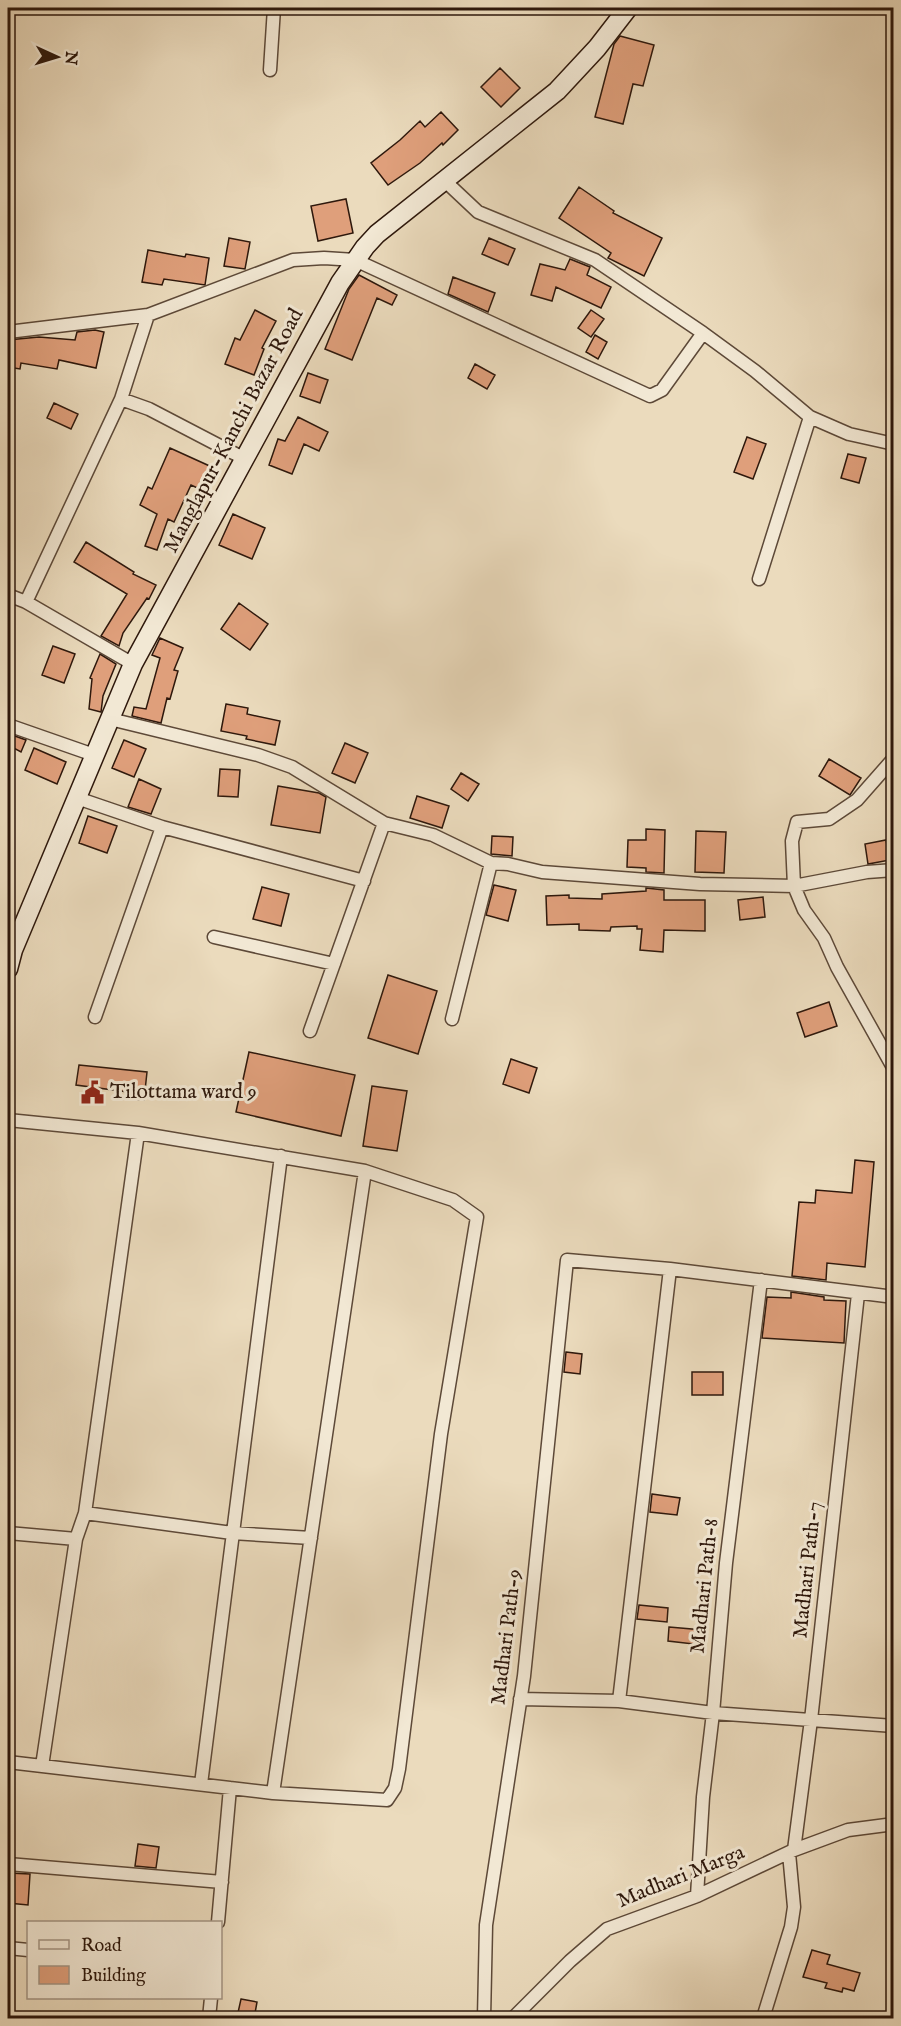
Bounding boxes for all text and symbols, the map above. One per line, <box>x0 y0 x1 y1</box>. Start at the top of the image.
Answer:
north arrow <box>27 27 87 87</box>
text: N <box>59 49 80 66</box>
street label: Manglapur-Kanchi Bazar Road <box>158 303 310 558</box>
public building icon: Tilottama ward 9 <box>79 1079 105 1105</box>
place label: Tilottama ward 9 <box>110 1079 257 1106</box>
street label: Madhari Path-7 <box>787 1500 829 1640</box>
street label: Madhari Path-8 <box>684 1517 726 1655</box>
street label: Madhari Path-9 <box>485 1568 529 1706</box>
street label: Madhari Marga <box>613 1839 750 1915</box>
legend <box>27 1921 222 1999</box>
text: Road <box>81 1935 122 1958</box>
text: Building <box>81 1965 146 1988</box>

